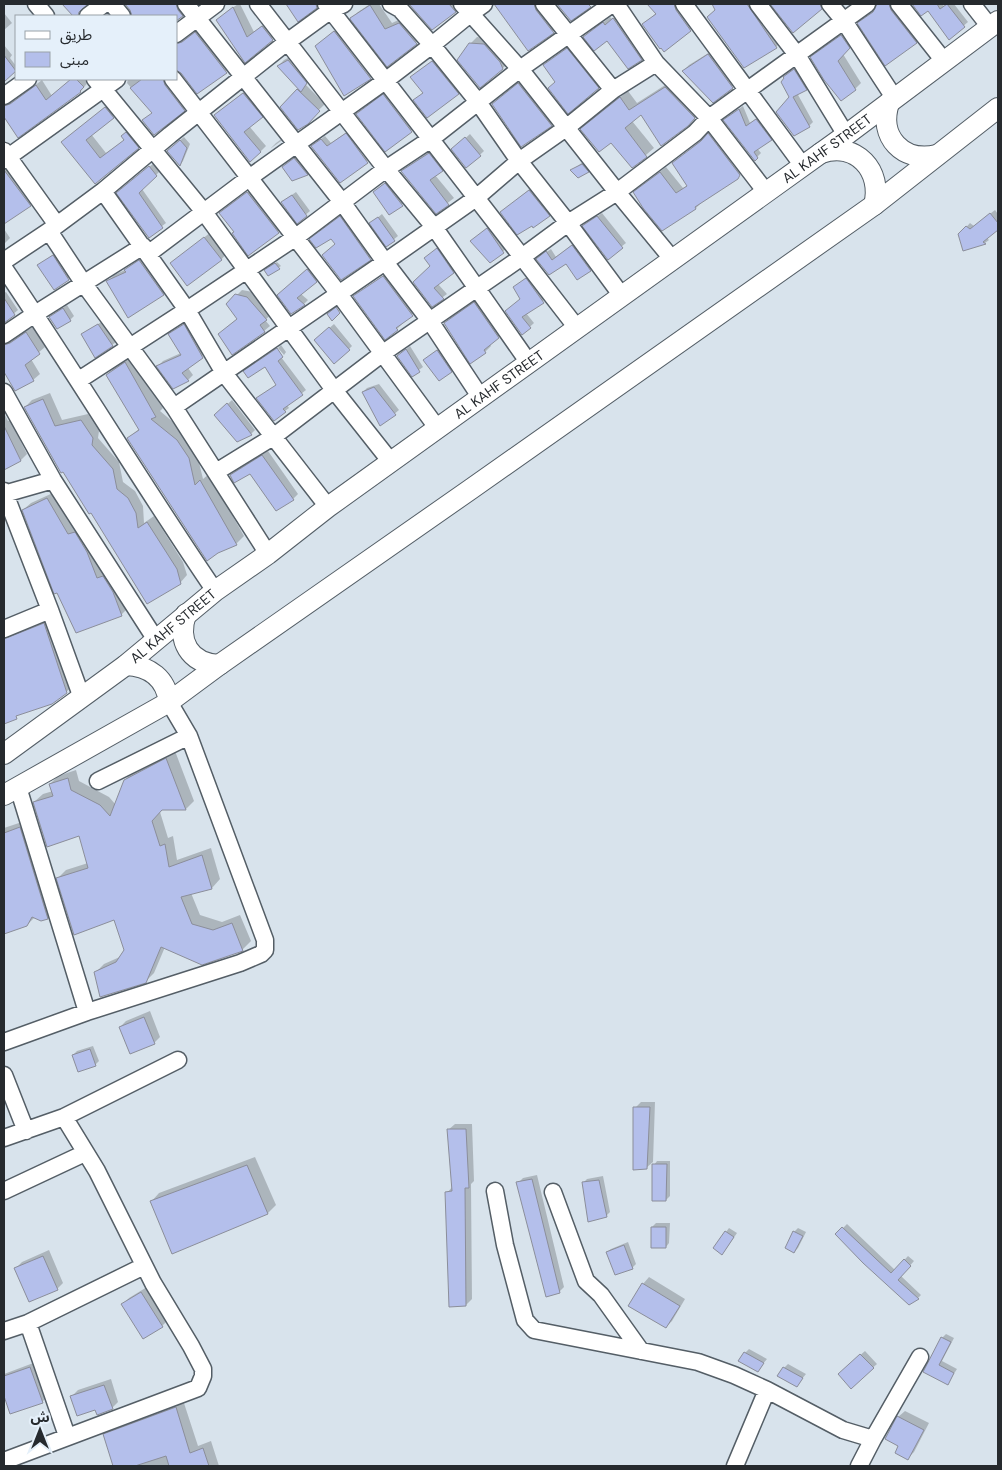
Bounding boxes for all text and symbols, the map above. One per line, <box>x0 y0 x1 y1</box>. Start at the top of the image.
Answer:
legend <box>15 15 178 80</box>
text: طريق <box>60 25 92 45</box>
text: مبنى <box>60 50 89 70</box>
street label: AL KAHF STREET <box>779 110 875 187</box>
street label: AL KAHF STREET <box>450 346 547 423</box>
street label: AL KAHF STREET <box>126 585 220 667</box>
north arrow <box>15 1405 65 1455</box>
text: ش <box>30 1408 50 1426</box>

